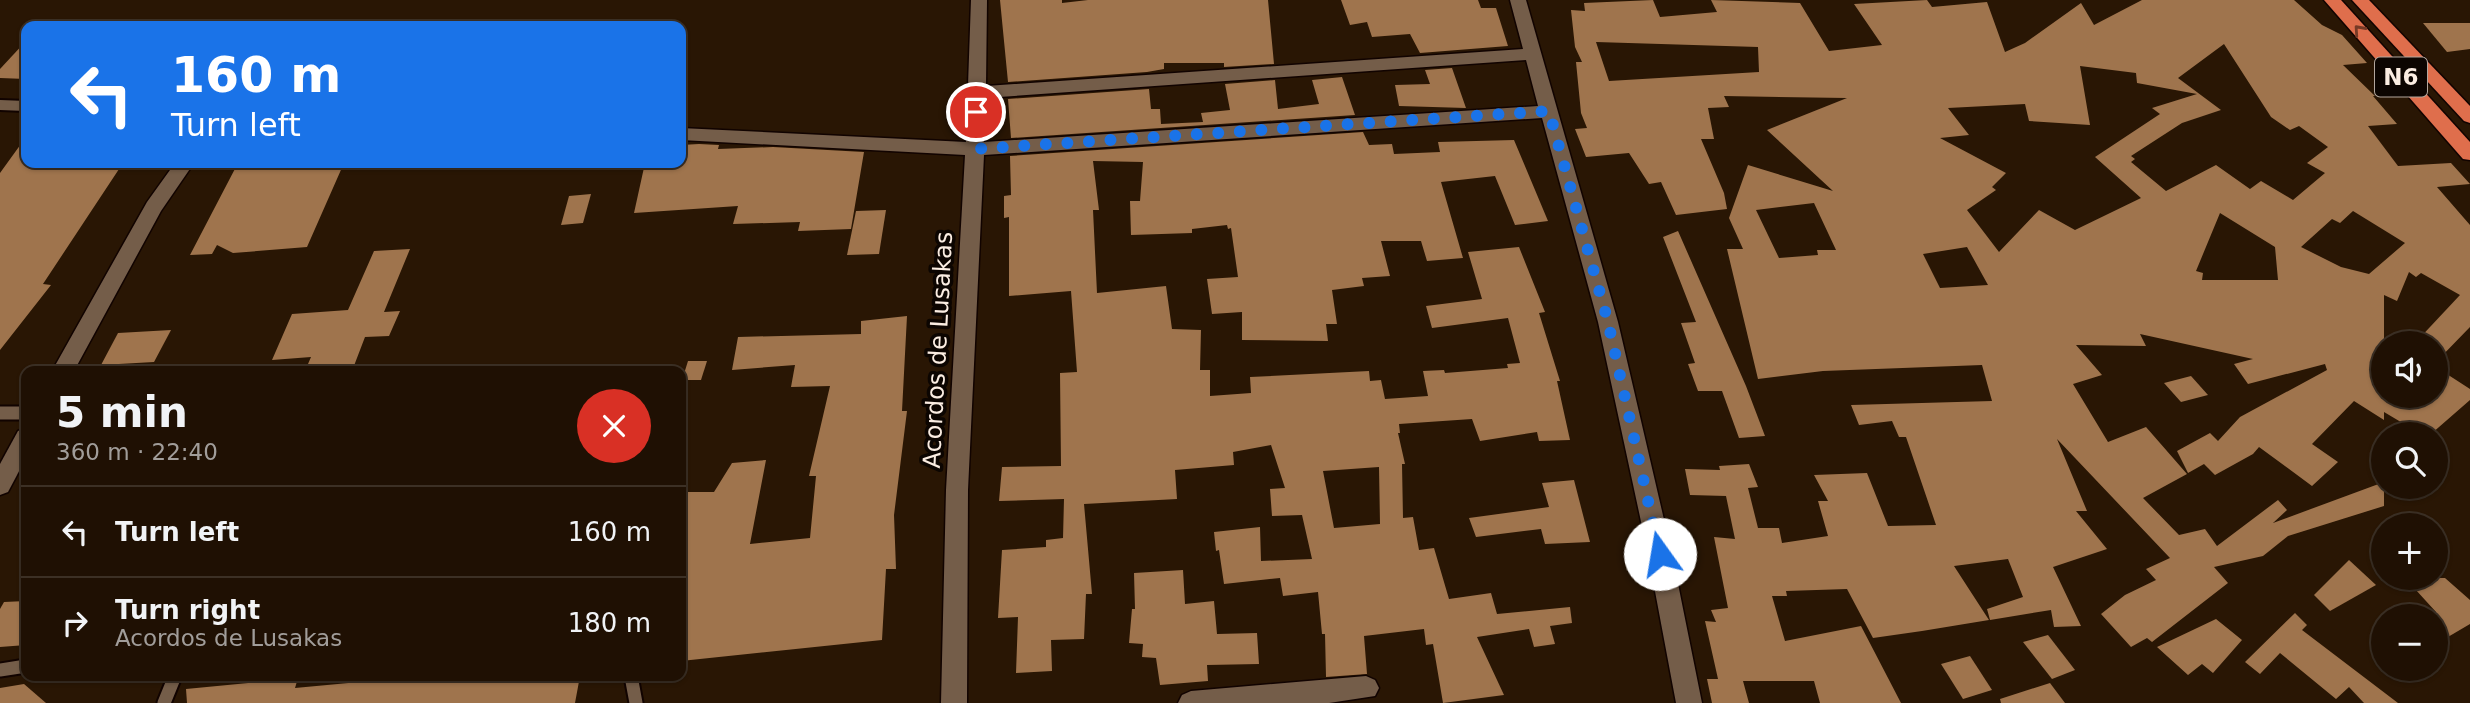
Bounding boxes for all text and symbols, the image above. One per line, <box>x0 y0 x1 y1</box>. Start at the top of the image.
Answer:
one-way arrow <box>2355 25 2367 38</box>
text: 160 m <box>171 47 341 104</box>
icon: left <box>56 49 147 140</box>
road number: N6 <box>2375 58 2427 96</box>
pin <box>946 82 1006 142</box>
icon: arrive <box>957 93 995 131</box>
text: Turn left <box>171 106 301 144</box>
street label: Acordos de Lusakas <box>918 231 958 469</box>
map controls <box>2371 331 2448 681</box>
button: sound <box>2371 331 2448 408</box>
text: 5 min <box>56 388 188 437</box>
button: close <box>577 389 651 463</box>
button: search <box>2371 422 2448 499</box>
text: 360 m · 22:40 <box>56 439 218 465</box>
icon: left <box>56 513 94 551</box>
button: + <box>2371 513 2448 590</box>
text: Turn left <box>115 517 239 547</box>
text: 160 m <box>568 517 651 547</box>
position arrow <box>1623 517 1697 591</box>
text: Turn right <box>115 595 260 625</box>
icon: right <box>56 604 94 642</box>
button: − <box>2371 604 2448 681</box>
text: 180 m <box>568 608 651 638</box>
text: Acordos de Lusakas <box>115 625 342 651</box>

